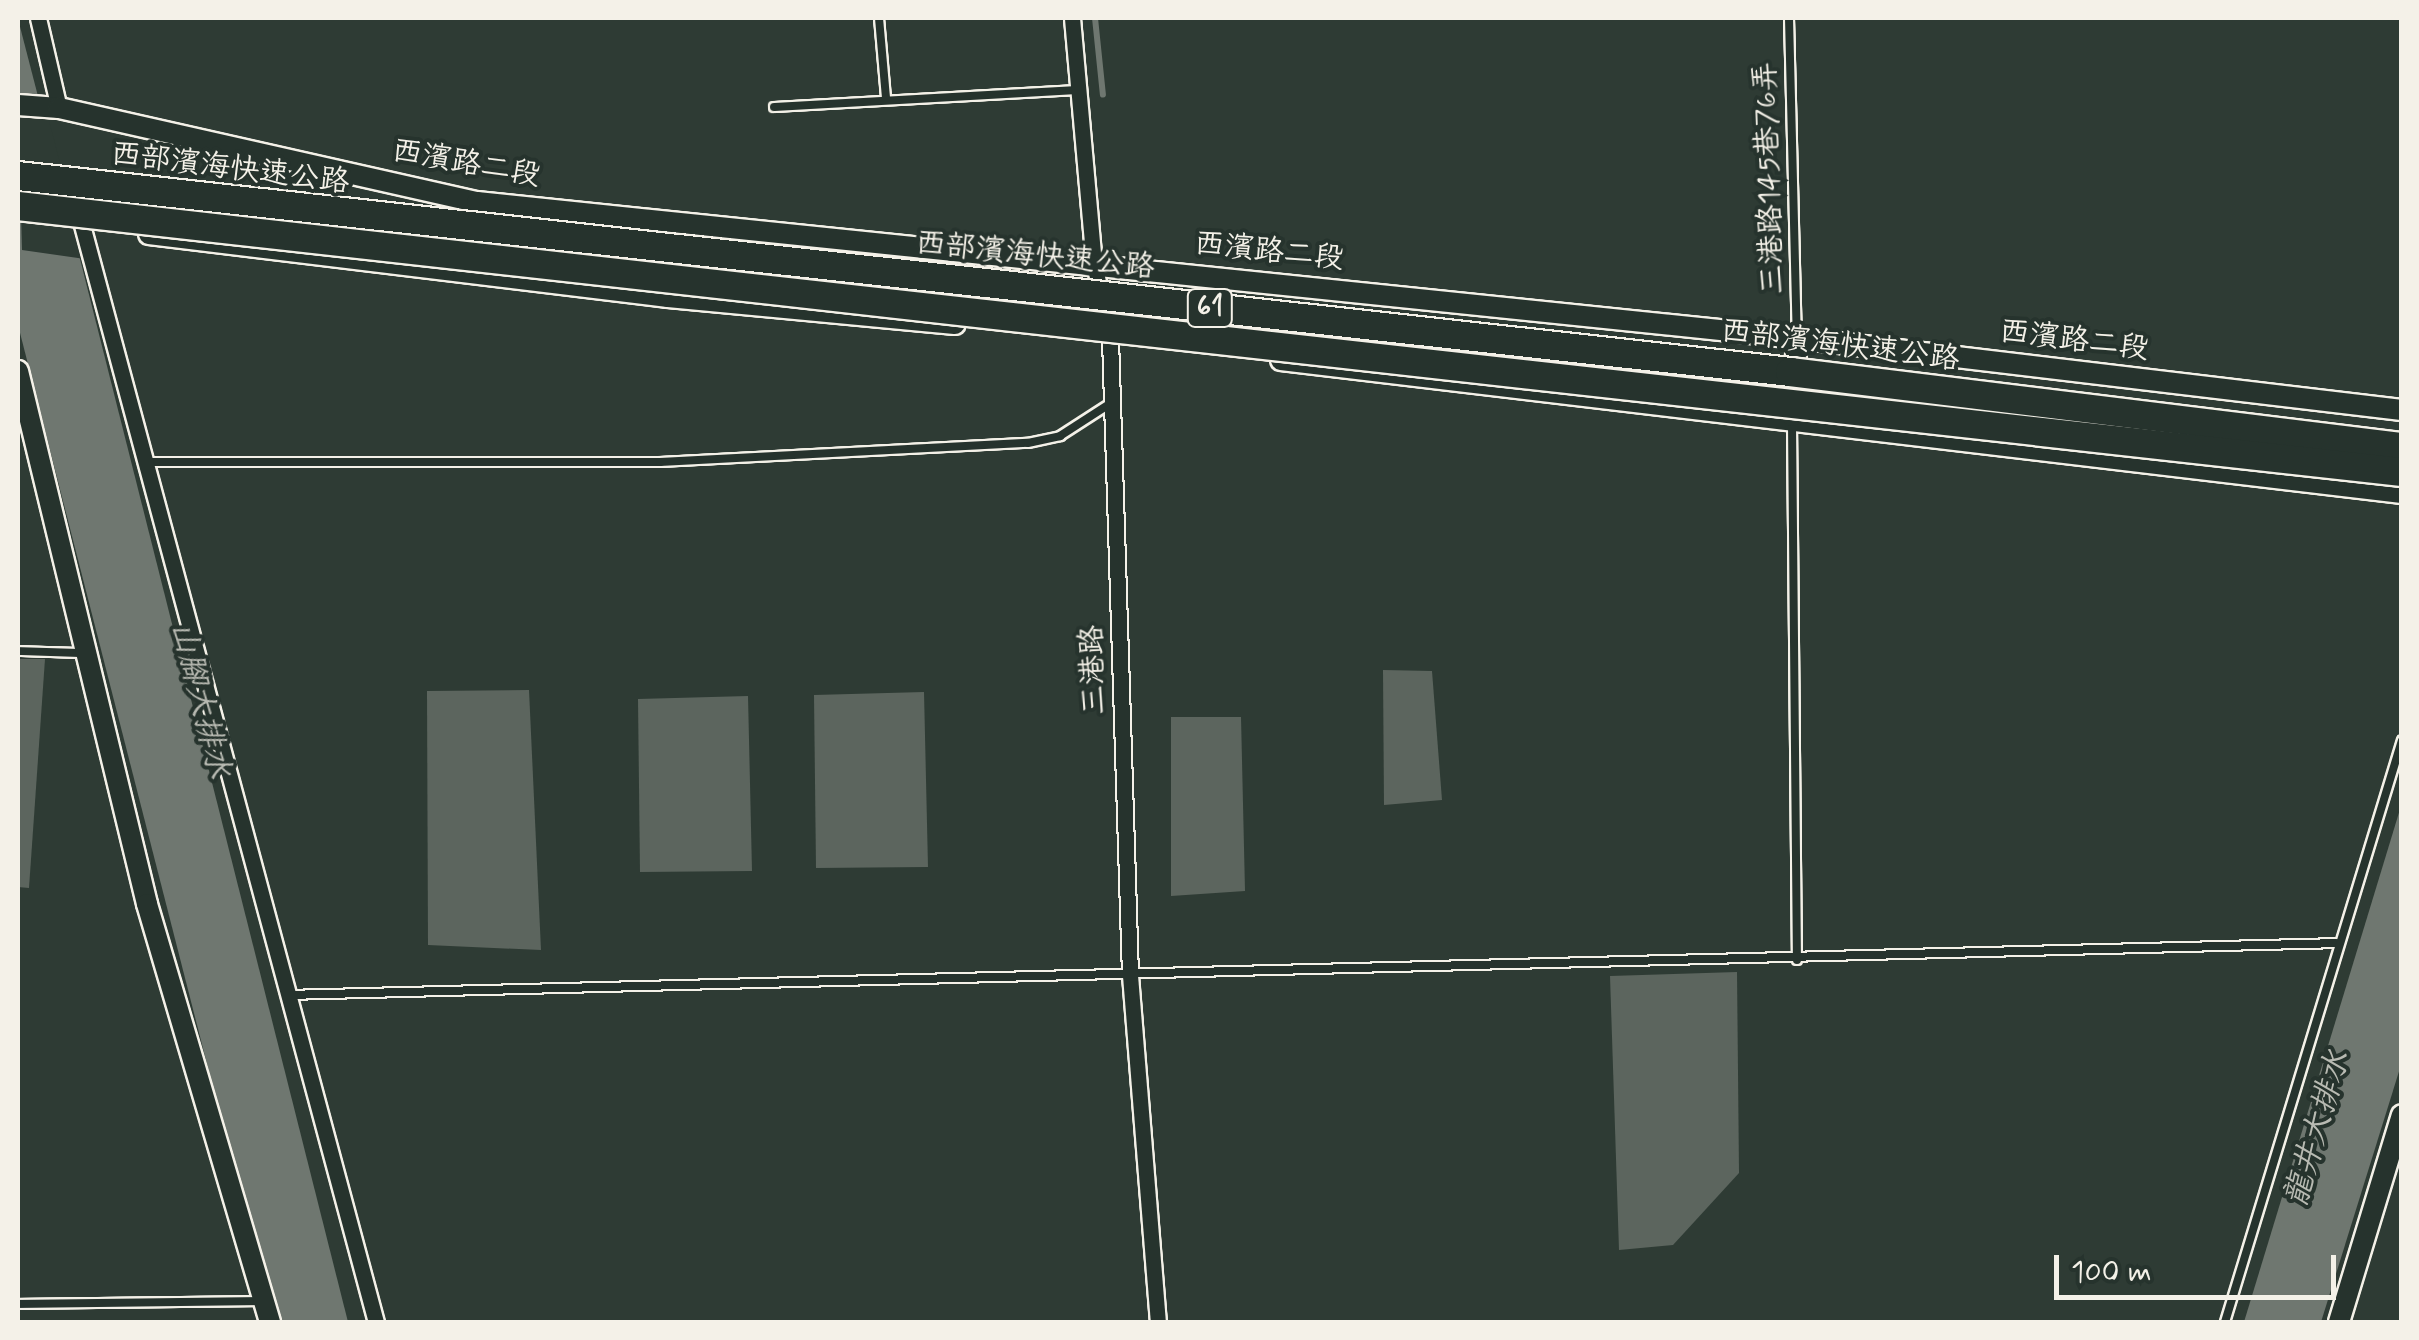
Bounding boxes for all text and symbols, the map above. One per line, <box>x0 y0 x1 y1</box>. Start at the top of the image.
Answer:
street label: 三港路145巷76弄 <box>1748 61 1792 295</box>
street label: 西濱路二段 <box>389 133 543 195</box>
street label: 西部濱海快速公路 <box>109 137 351 201</box>
street label: 西部濱海快速公路 <box>914 226 1156 286</box>
street label: 西濱路二段 <box>1193 226 1345 278</box>
road number: 61 <box>1185 285 1235 331</box>
street label: 西部濱海快速公路 <box>1719 314 1961 378</box>
street label: 西濱路二段 <box>1997 314 2151 368</box>
water label: 山腳大排水 <box>162 618 238 782</box>
street label: 三港路 <box>1074 624 1114 716</box>
water label: 龍井大排水 <box>2277 1047 2359 1211</box>
scale bar <box>2059 1235 2342 1297</box>
text: 100 m <box>2071 1253 2152 1292</box>

